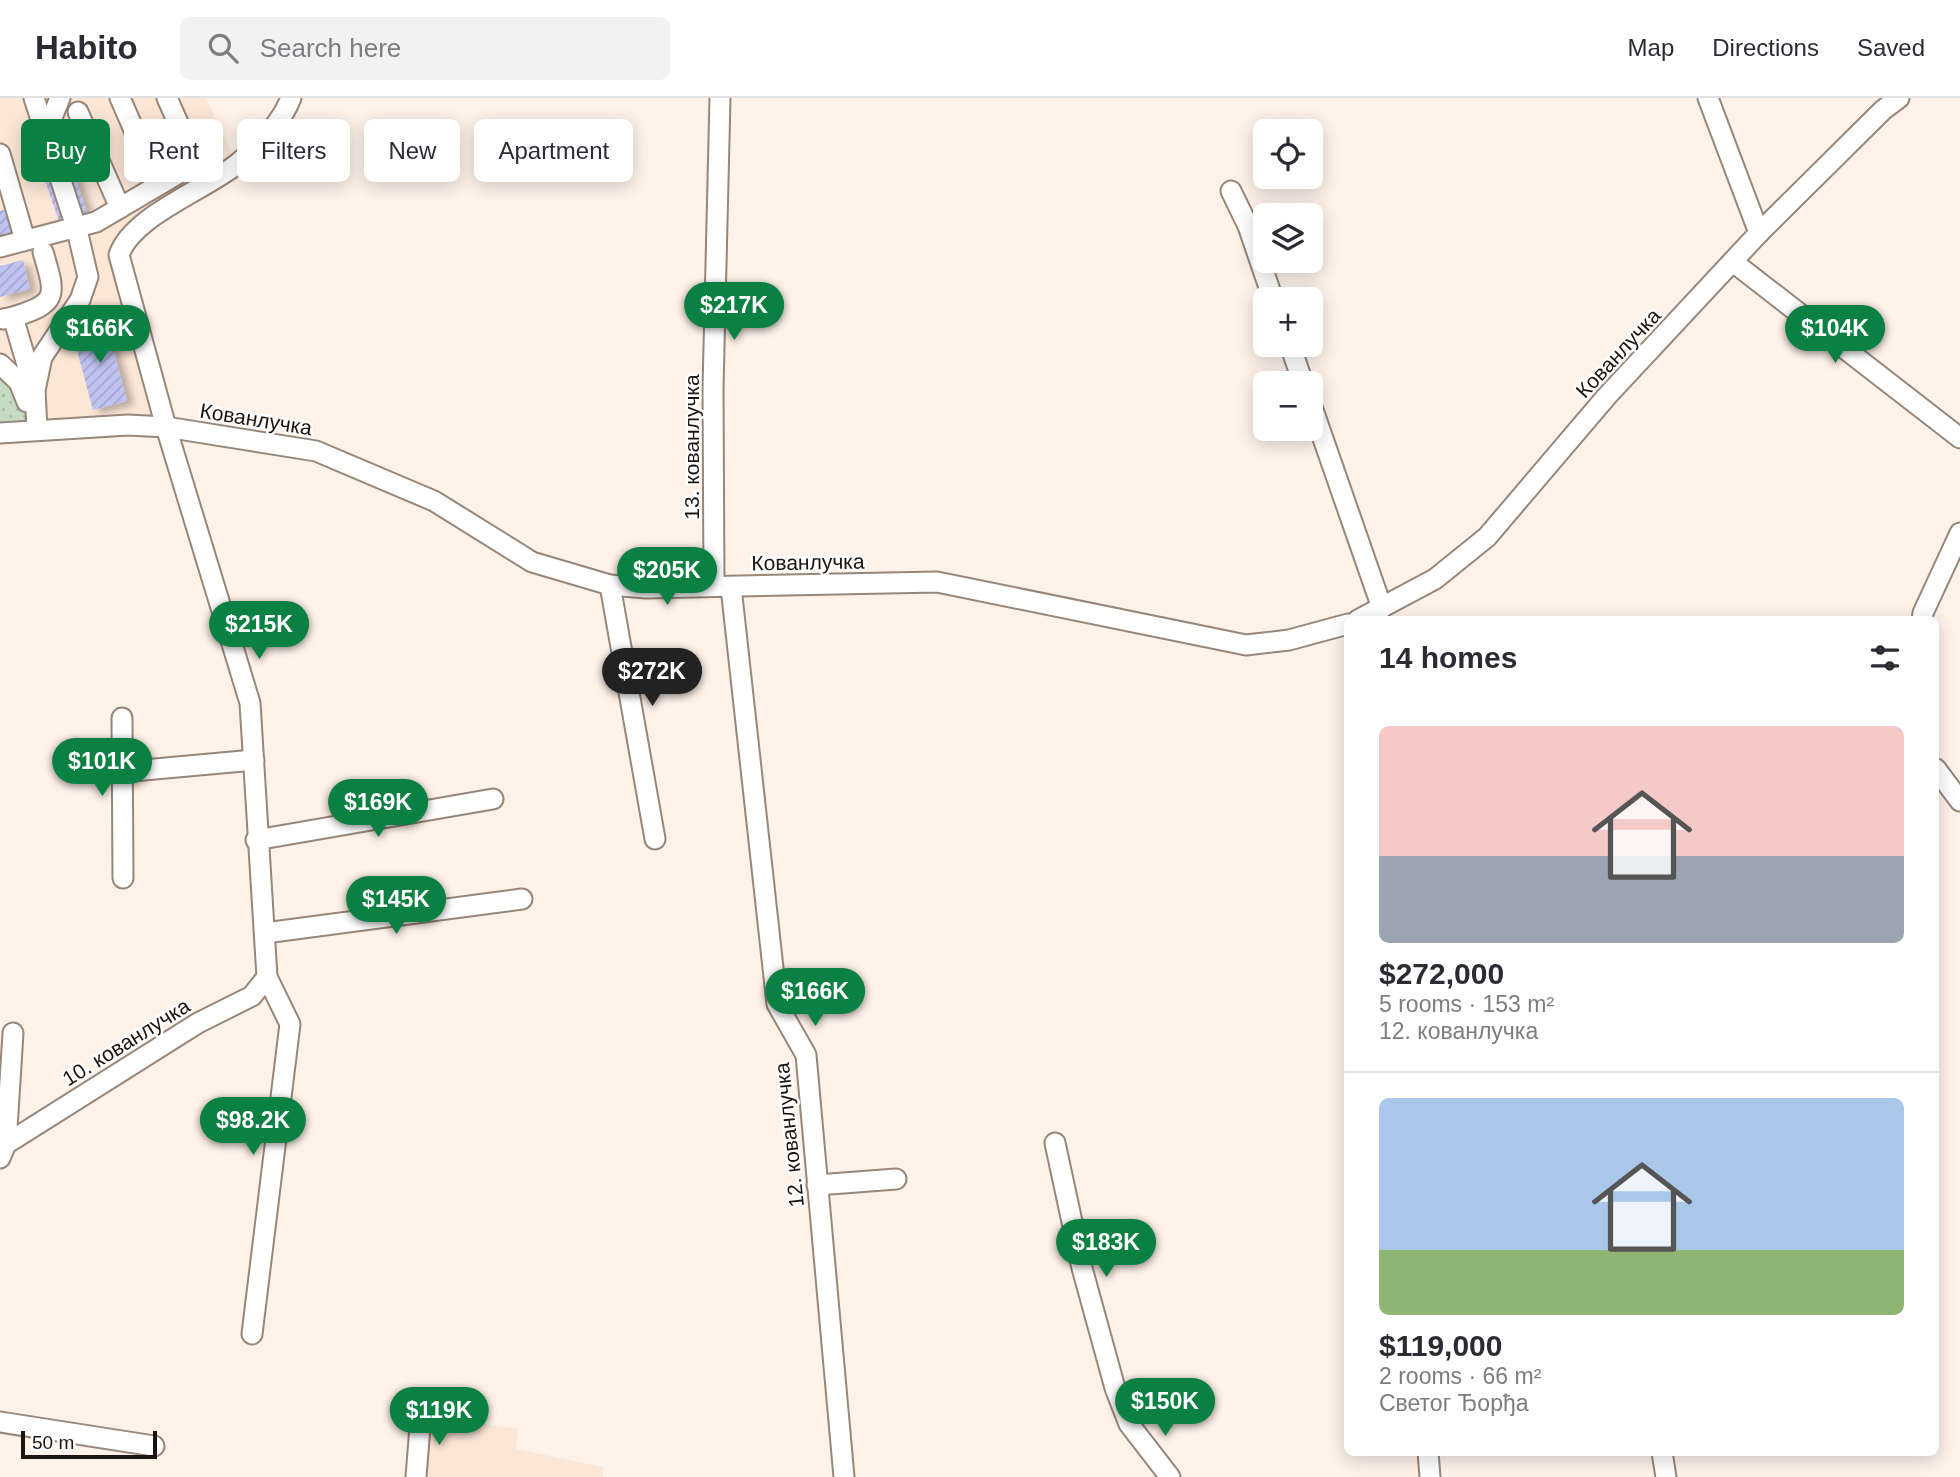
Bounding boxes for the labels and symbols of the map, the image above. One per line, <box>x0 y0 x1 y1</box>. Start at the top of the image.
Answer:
pin: $217K <box>685 282 783 342</box>
street label: Кованлучка <box>1571 304 1665 402</box>
pin: $166K <box>51 306 149 365</box>
pin: $104K <box>1786 306 1884 365</box>
street label: 13. кованлучка <box>680 374 703 520</box>
street label: Кованлучка <box>198 399 314 439</box>
pin: $205K <box>618 547 716 607</box>
street label: Кованлучка <box>751 550 865 574</box>
pin: $215K <box>210 602 308 661</box>
pin: $272K <box>603 648 701 708</box>
pin: $101K <box>53 738 151 798</box>
pin: $169K <box>329 780 427 839</box>
pin: $145K <box>347 876 445 936</box>
pin: $166K <box>766 968 864 1028</box>
street label: 10. кованлучка <box>58 994 194 1090</box>
street label: 12. кованлучка <box>770 1061 808 1208</box>
pin: $98.2K <box>196 1098 310 1157</box>
pin: $183K <box>1057 1220 1155 1279</box>
pin: $150K <box>1116 1378 1214 1438</box>
pin: $119K <box>390 1388 488 1447</box>
scale bar <box>21 1428 158 1460</box>

